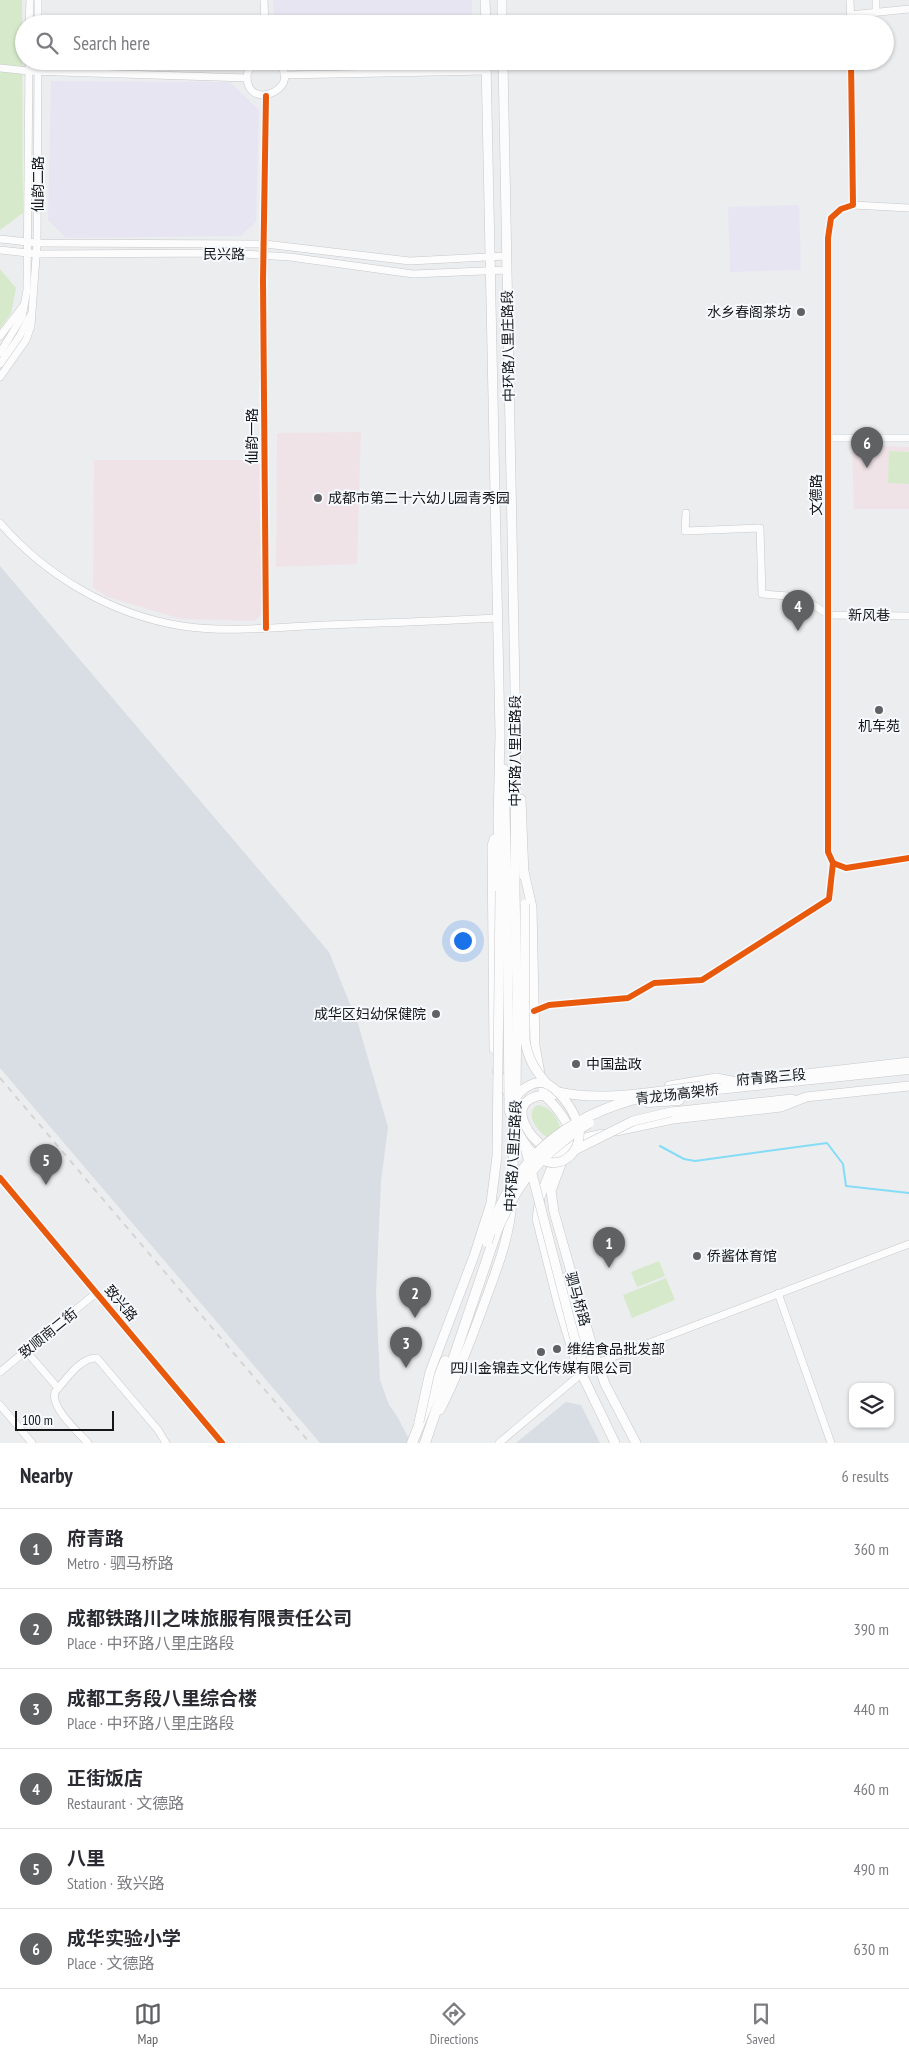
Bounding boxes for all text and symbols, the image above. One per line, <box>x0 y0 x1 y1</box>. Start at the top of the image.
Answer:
search box <box>15 15 894 70</box>
icon: search <box>33 29 61 57</box>
text: Search here <box>73 31 150 55</box>
street label: 仙韵二路 <box>29 156 47 212</box>
street label: 民兴路 <box>203 245 245 263</box>
street label: 中环路八里庄路段 <box>498 290 518 402</box>
place label: 水乡春阁茶坊 <box>707 303 791 321</box>
marker: 水乡春阁茶坊 <box>795 306 807 318</box>
street label: 仙韵一路 <box>243 408 261 464</box>
pin: 6 <box>851 427 883 468</box>
street label: 文德路 <box>807 474 825 516</box>
place label: 成都市第二十六幼儿园青秀园 <box>328 489 510 507</box>
marker: 成都市第二十六幼儿园青秀园 <box>312 492 324 504</box>
pin: 4 <box>782 590 814 631</box>
street label: 新风巷 <box>848 606 890 624</box>
street label: 中环路八里庄路段 <box>506 695 524 807</box>
marker: 机车苑 <box>873 704 885 716</box>
place label: 机车苑 <box>858 717 900 735</box>
your location <box>450 928 476 954</box>
place label: 成华区妇幼保健院 <box>314 1005 426 1023</box>
marker: 成华区妇幼保健院 <box>430 1008 442 1020</box>
place label: 中国盐政 <box>586 1055 642 1073</box>
marker: 中国盐政 <box>570 1058 582 1070</box>
street label: 府青路三段 <box>735 1065 807 1089</box>
street label: 青龙场高架桥 <box>634 1080 720 1108</box>
street label: 中环路八里庄路段 <box>501 1100 525 1212</box>
pin: 5 <box>30 1144 62 1185</box>
pin: 1 <box>593 1227 625 1268</box>
place label: 侨酱体育馆 <box>707 1247 777 1265</box>
marker: 侨酱体育馆 <box>691 1250 703 1262</box>
street label: 驷马桥路 <box>562 1270 594 1328</box>
pin: 2 <box>399 1277 431 1318</box>
street label: 致兴路 <box>101 1281 141 1325</box>
street label: 致顺南二街 <box>15 1304 81 1362</box>
pin: 3 <box>390 1327 422 1368</box>
place label: 维结食品批发部 <box>567 1340 665 1358</box>
marker: 维结食品批发部 <box>551 1343 563 1355</box>
marker: 四川金锦垚文化传媒有限公司 <box>535 1346 547 1358</box>
place label: 四川金锦垚文化传媒有限公司 <box>450 1359 632 1377</box>
map controls <box>849 1383 894 1428</box>
button: layers <box>849 1383 894 1428</box>
scale bar <box>15 1408 114 1431</box>
text: 100 m <box>22 1411 53 1429</box>
text: Nearby <box>20 1462 73 1489</box>
text: 6 results <box>842 1466 889 1486</box>
text: 府青路 <box>67 1526 124 1550</box>
text: 1 <box>32 1539 40 1559</box>
text: 360 m <box>854 1539 889 1559</box>
text: Metro · 驷马桥路 <box>67 1553 174 1573</box>
text: 成都铁路川之味旅服有限责任公司 <box>67 1606 352 1630</box>
text: 2 <box>32 1619 40 1639</box>
text: 390 m <box>854 1619 889 1639</box>
text: Place · 中环路八里庄路段 <box>67 1633 235 1653</box>
text: 成都工务段八里综合楼 <box>67 1686 257 1710</box>
text: 3 <box>32 1699 40 1719</box>
text: 440 m <box>854 1699 889 1719</box>
text: Place · 中环路八里庄路段 <box>67 1713 235 1733</box>
text: 正街饭店 <box>67 1766 143 1790</box>
text: 4 <box>32 1779 40 1799</box>
text: 460 m <box>854 1779 889 1799</box>
text: Restaurant · 文德路 <box>67 1793 184 1813</box>
text: 八里 <box>67 1846 105 1870</box>
text: 5 <box>32 1859 40 1879</box>
text: 490 m <box>854 1859 889 1879</box>
text: Station · 致兴路 <box>67 1873 165 1893</box>
text: 成华实验小学 <box>67 1926 181 1950</box>
text: 6 <box>32 1939 40 1959</box>
text: 630 m <box>854 1939 889 1959</box>
text: Place · 文德路 <box>67 1953 155 1973</box>
tab: Map <box>134 2000 162 2048</box>
tab: Directions <box>430 2000 478 2048</box>
tab: Saved <box>746 2000 775 2048</box>

